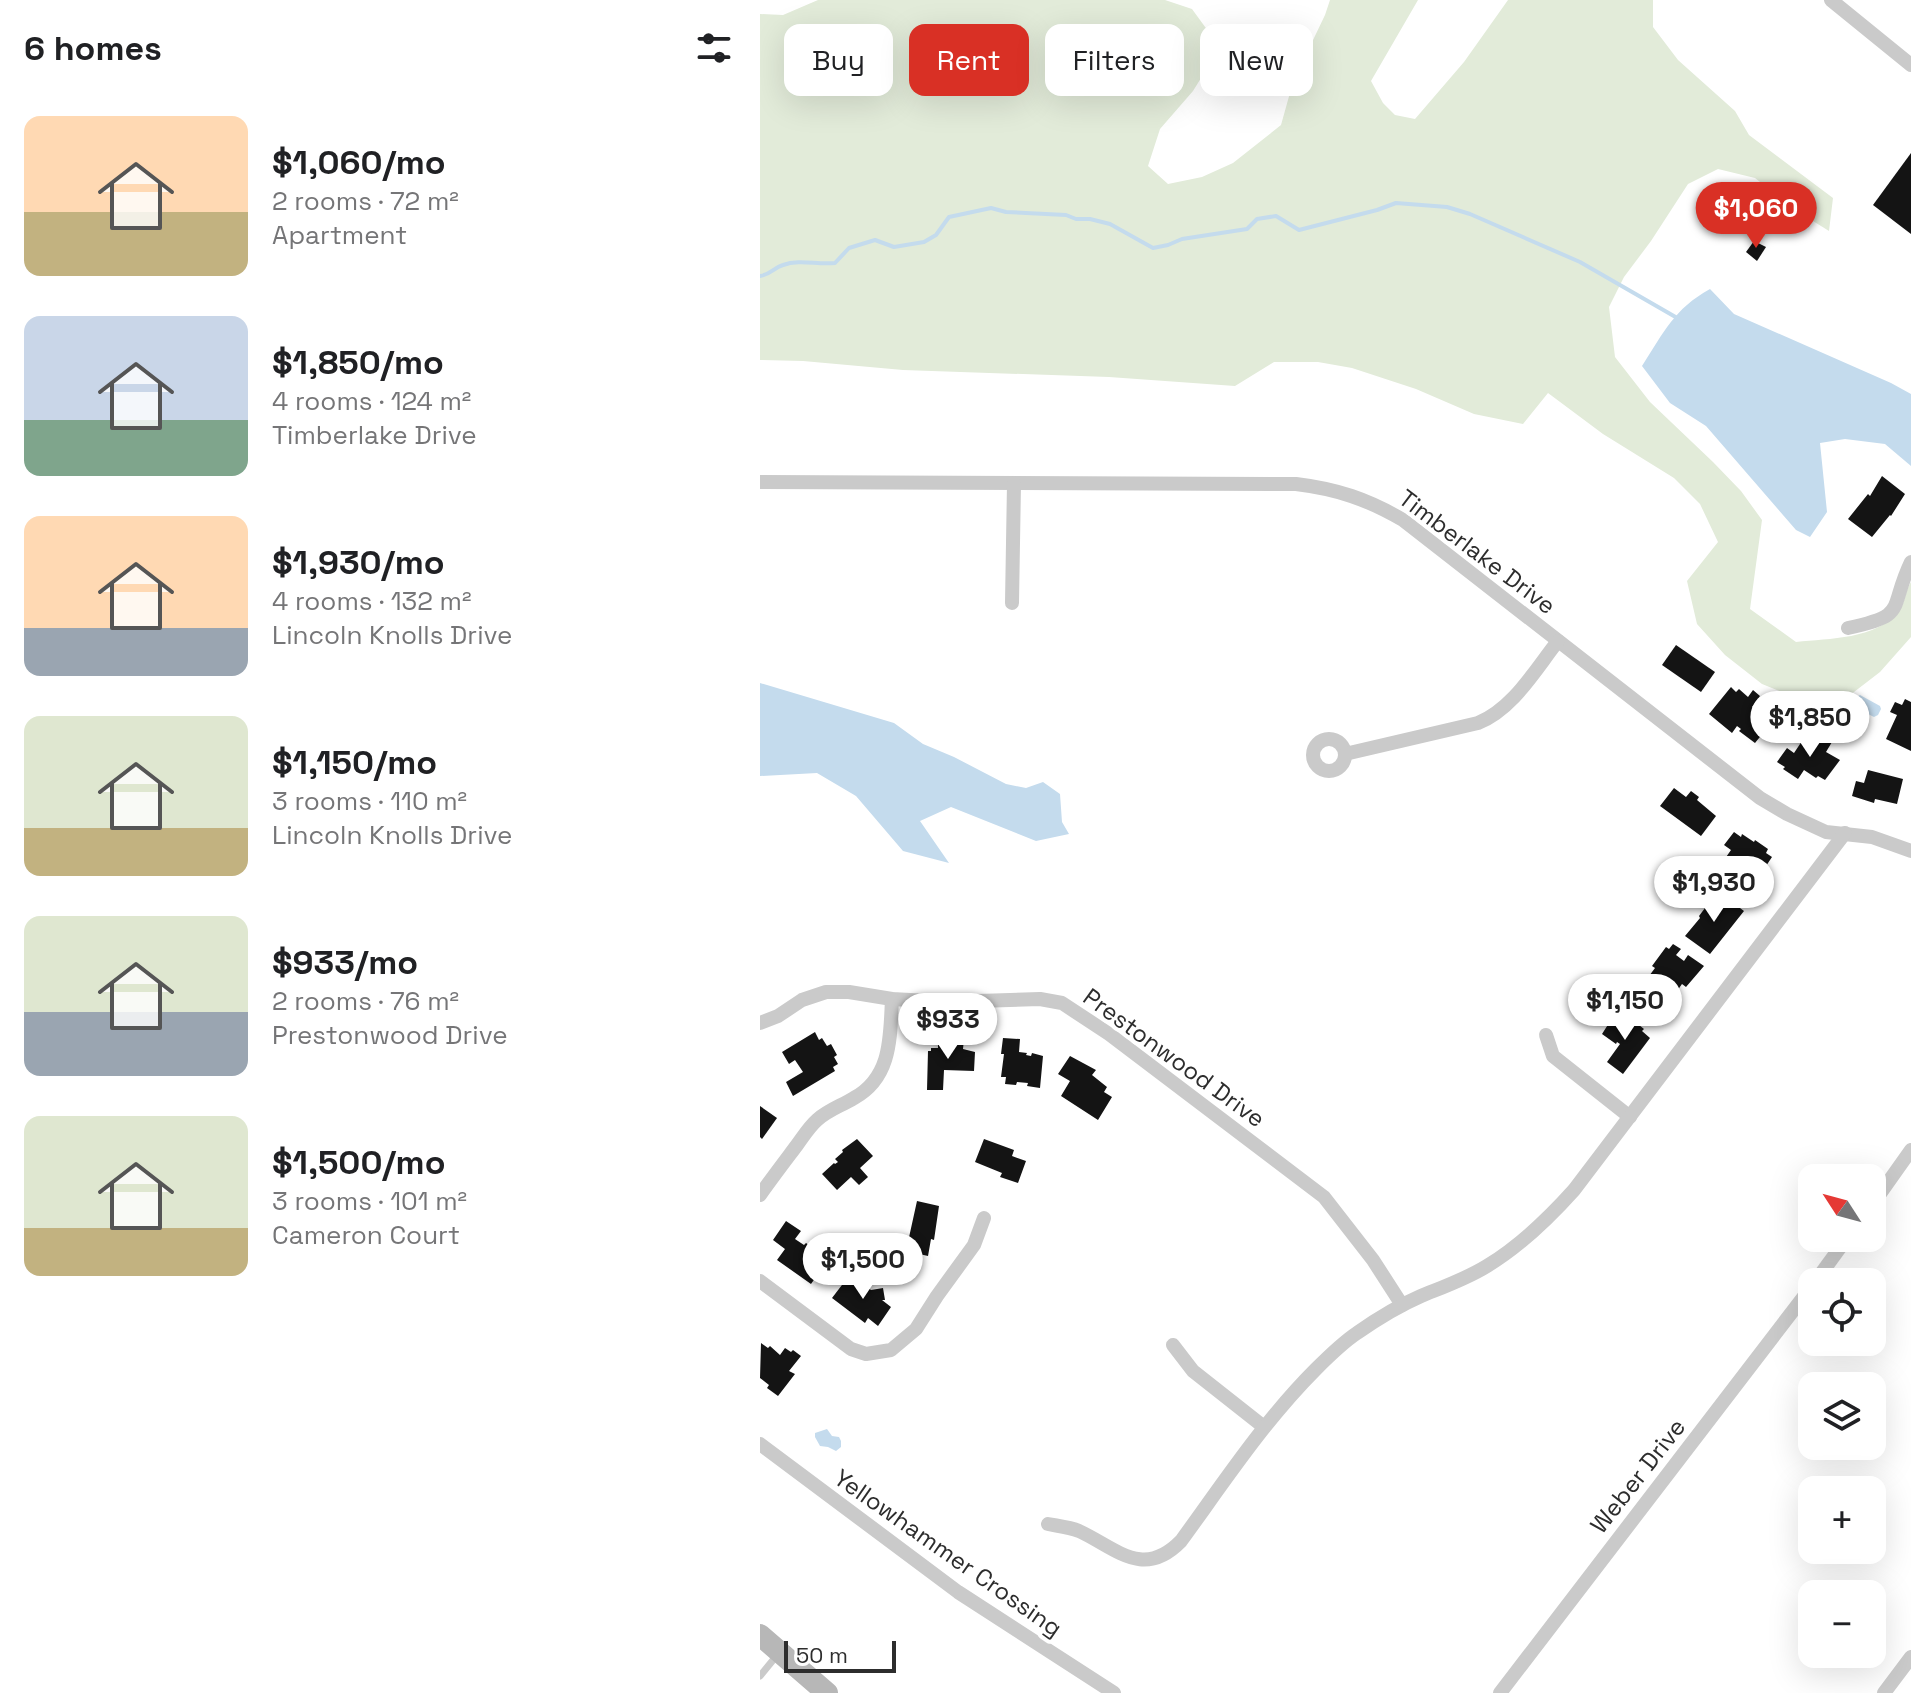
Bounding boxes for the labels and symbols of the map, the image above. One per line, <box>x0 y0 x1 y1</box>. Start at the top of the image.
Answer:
pin: $1,060 <box>1691 182 1821 250</box>
street label: Timberlake Drive <box>1393 482 1562 621</box>
pin: $1,850 <box>1745 691 1875 759</box>
pin: $1,930 <box>1649 856 1779 924</box>
pin: $1,150 <box>1560 974 1690 1042</box>
street label: Prestonwood Drive <box>1077 981 1271 1134</box>
pin: $933 <box>901 993 995 1061</box>
north arrow <box>1798 1164 1886 1252</box>
pin: $1,500 <box>798 1233 928 1301</box>
street label: Weber Drive <box>1583 1412 1692 1539</box>
street label: Yellowhammer Crossing <box>828 1462 1068 1643</box>
scale bar <box>784 1637 896 1673</box>

